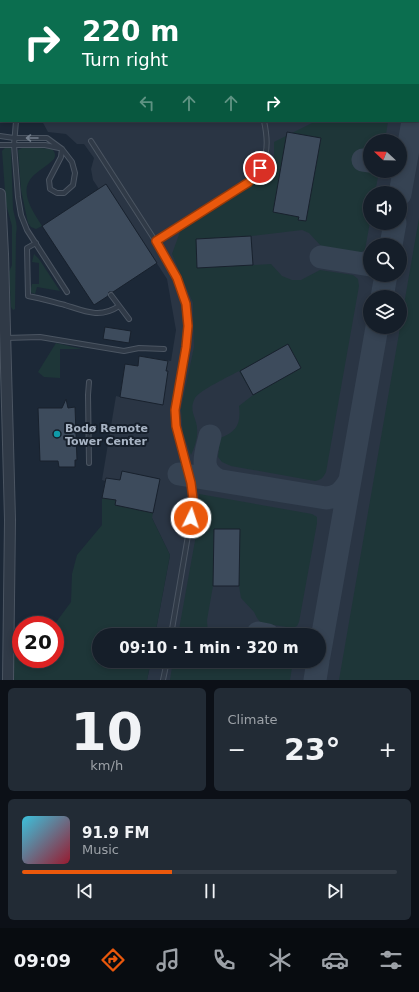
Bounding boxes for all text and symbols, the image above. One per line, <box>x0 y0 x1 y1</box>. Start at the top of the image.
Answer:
text: 220 m <box>82 15 179 48</box>
icon: right <box>16 16 68 68</box>
text: Turn right <box>82 49 168 70</box>
icon: left <box>136 92 158 114</box>
icon: ahead <box>178 92 200 114</box>
icon: ahead <box>220 92 242 114</box>
icon: right <box>262 92 284 114</box>
one-way arrow <box>26 134 39 142</box>
north arrow <box>363 134 407 178</box>
map controls <box>363 134 407 334</box>
pin <box>243 151 277 185</box>
icon: arrive <box>249 157 271 179</box>
button: sound <box>363 186 407 230</box>
button: search <box>363 238 407 282</box>
button: layers <box>363 290 407 334</box>
place label: Bodø Remote Tower Center <box>65 422 148 448</box>
marker: Bodø Remote Tower Center <box>52 429 62 439</box>
position arrow <box>170 497 212 539</box>
speed limit sign: 20 <box>12 616 64 668</box>
text: 09:10 · 1 min · 320 m <box>119 639 299 657</box>
text: 10 <box>71 702 143 762</box>
text: Climate <box>228 712 278 727</box>
text: 23° <box>284 732 341 767</box>
text: − <box>228 737 246 762</box>
text: + <box>379 737 397 762</box>
text: km/h <box>90 758 123 773</box>
text: 91.9 FM <box>82 824 149 842</box>
text: Music <box>82 842 119 857</box>
icon: previous <box>74 880 96 902</box>
icon: pause <box>199 880 221 902</box>
icon: next <box>324 880 346 902</box>
icon: directions <box>99 946 127 974</box>
icon: music <box>154 946 182 974</box>
icon: phone <box>210 946 238 974</box>
icon: climate <box>266 946 294 974</box>
icon: car <box>321 946 349 974</box>
icon: filters <box>377 946 405 974</box>
text: 09:09 <box>14 950 71 971</box>

